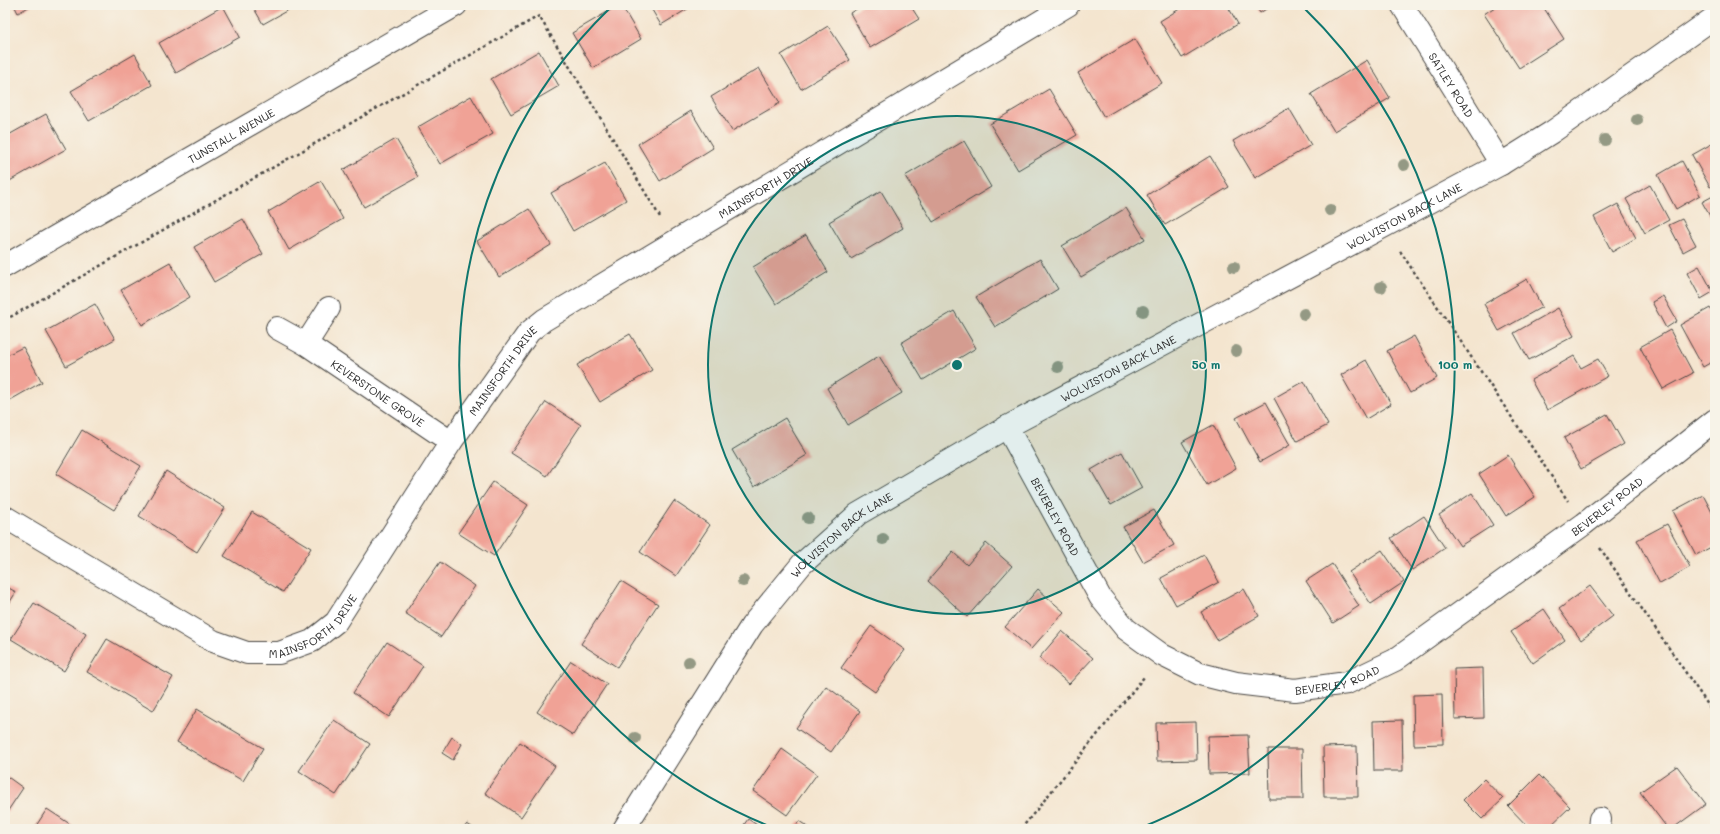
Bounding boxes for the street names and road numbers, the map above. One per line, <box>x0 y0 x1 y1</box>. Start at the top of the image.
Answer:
street label: SATLEY ROAD <box>1426 50 1478 120</box>
street label: TUNSTALL AVENUE <box>185 104 277 166</box>
street label: MAINSFORTH DRIVE <box>715 153 816 221</box>
street label: WOLVISTON BACK LANE <box>1344 179 1464 253</box>
street label: MAINSFORTH DRIVE <box>465 321 540 418</box>
street label: WOLVISTON BACK LANE <box>1058 331 1178 405</box>
street label: KEVERSTONE GROVE <box>328 356 428 430</box>
street label: BEVERLEY ROAD <box>1568 473 1646 539</box>
street label: BEVERLEY ROAD <box>1028 475 1084 558</box>
street label: WOLVISTON BACK LANE <box>787 488 895 580</box>
street label: MAINSFORTH DRIVE <box>269 591 360 661</box>
street label: BEVERLEY ROAD <box>1294 661 1382 697</box>

